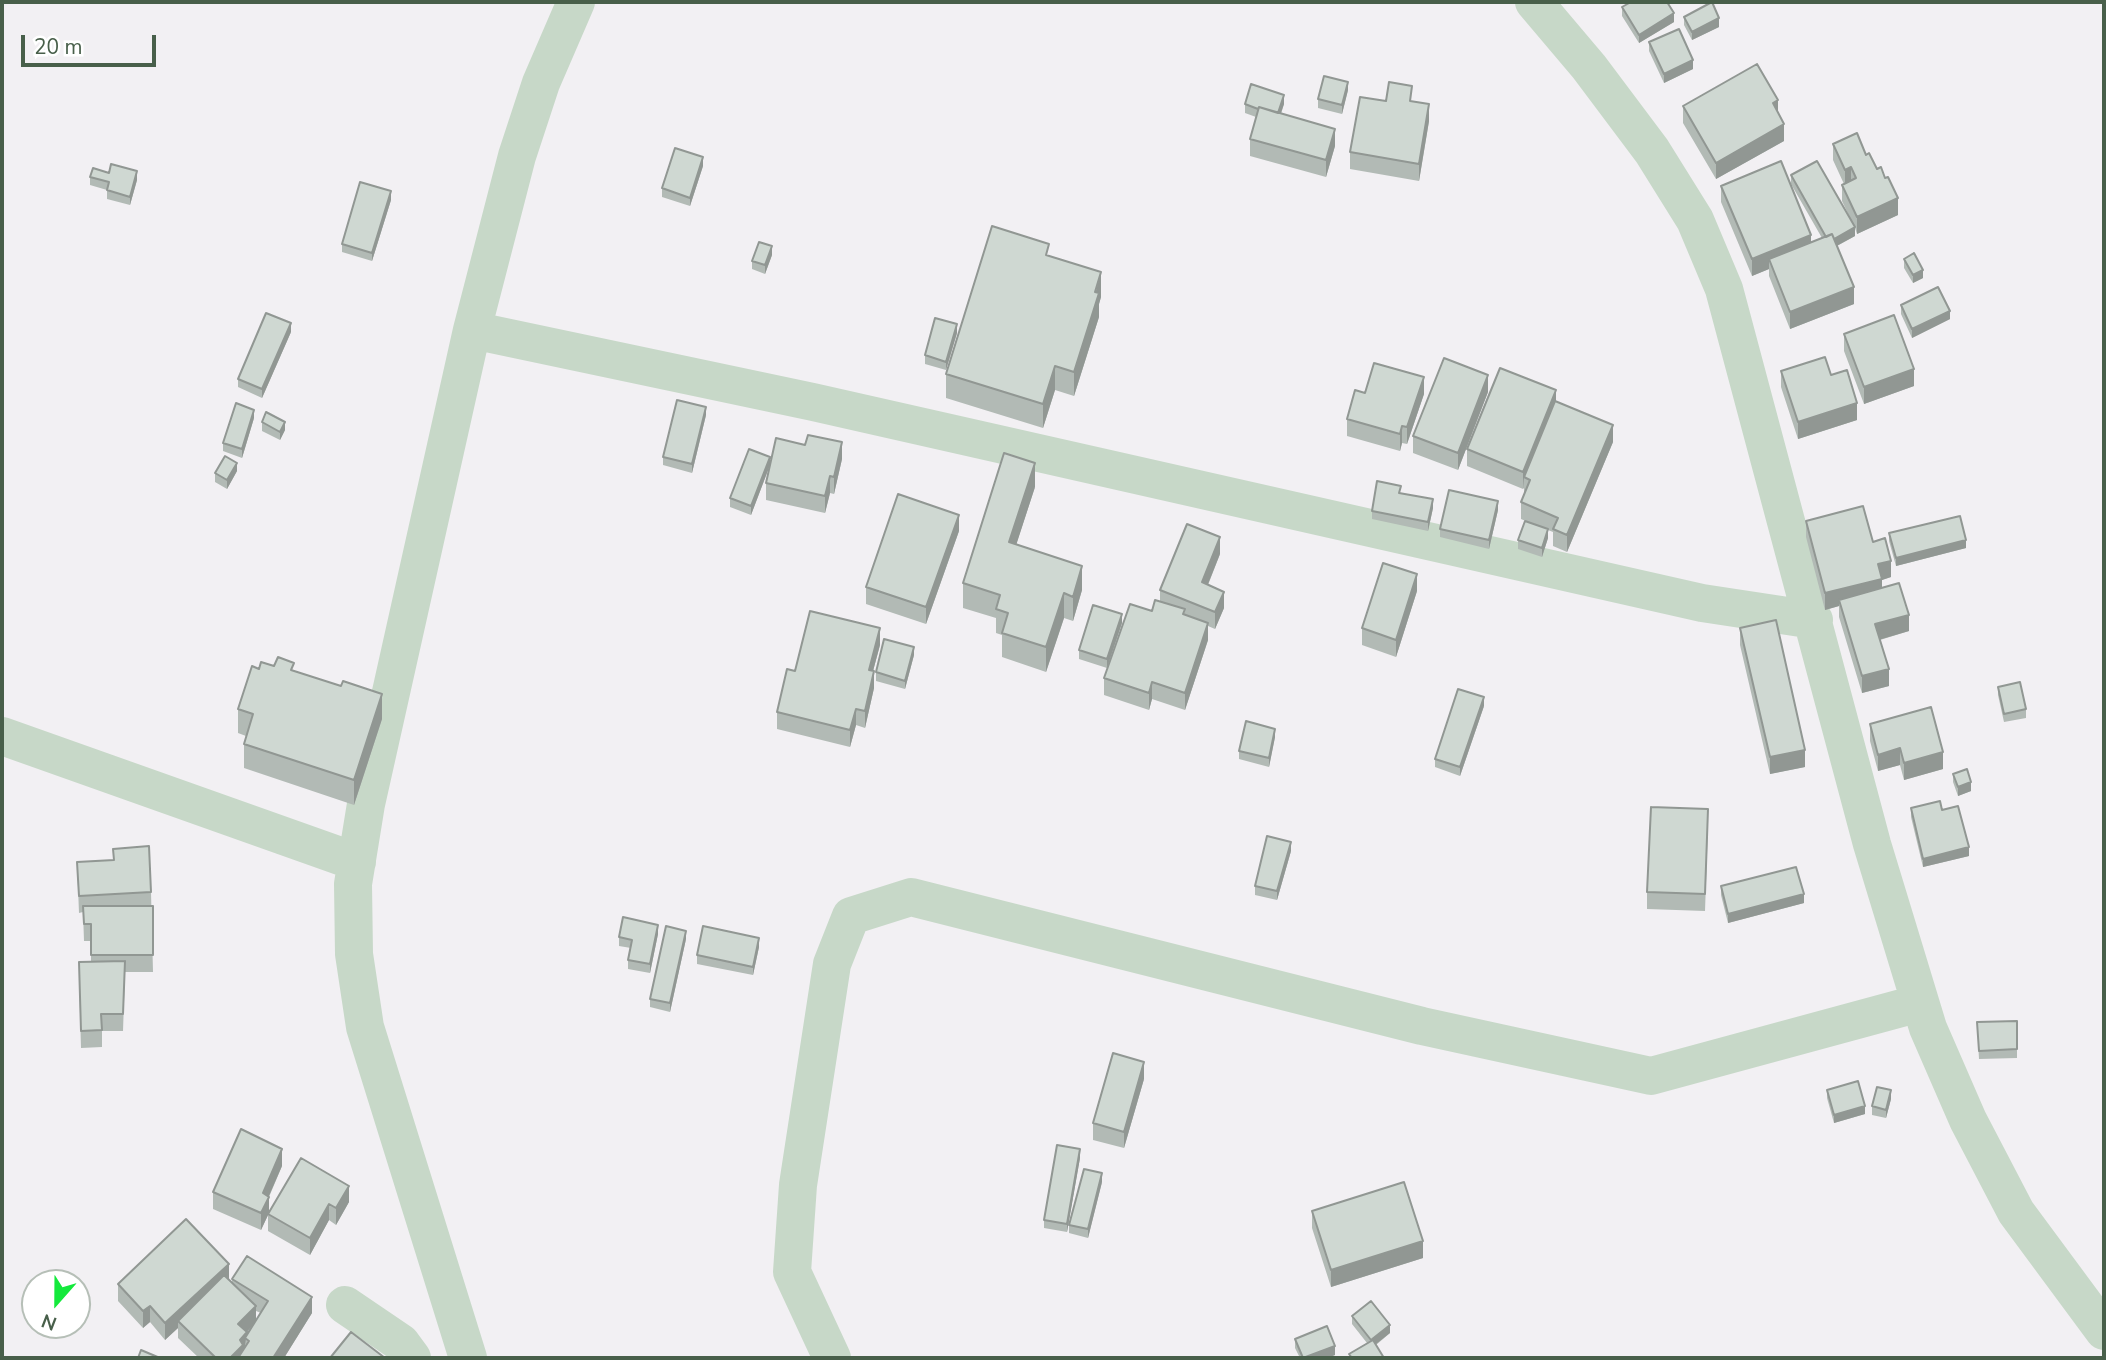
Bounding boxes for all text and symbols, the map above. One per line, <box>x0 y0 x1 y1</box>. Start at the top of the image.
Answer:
scale bar <box>24 21 159 65</box>
text: 20 m <box>34 33 83 61</box>
north arrow <box>21 1269 91 1339</box>
text: N <box>38 1307 60 1336</box>

